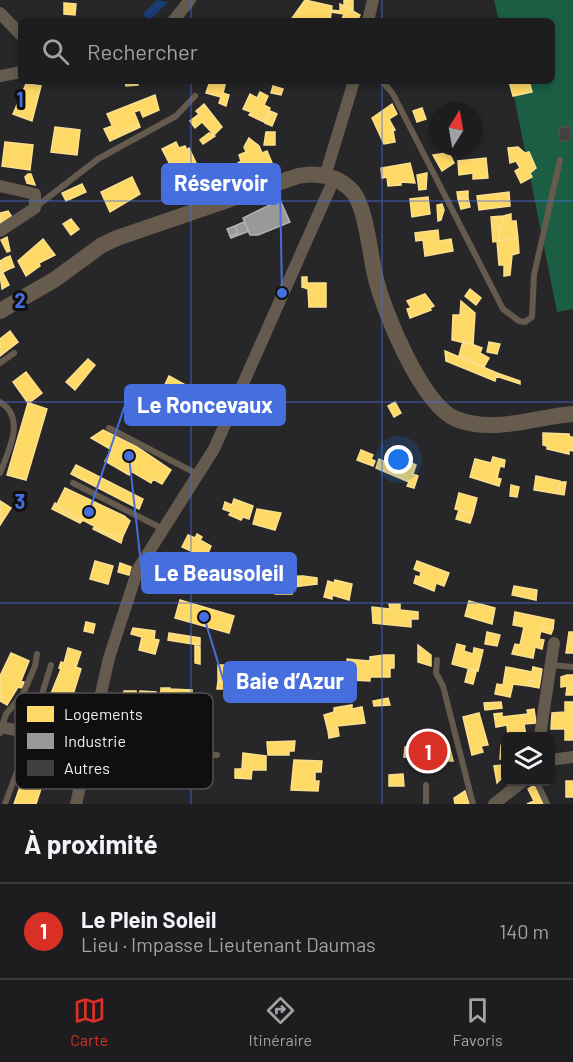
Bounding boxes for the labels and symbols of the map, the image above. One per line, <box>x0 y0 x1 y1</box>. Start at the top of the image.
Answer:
text: 1 <box>16 87 24 111</box>
north arrow <box>429 102 483 156</box>
callout: Réservoir <box>162 164 280 204</box>
text: Réservoir <box>174 169 269 195</box>
text: 2 <box>14 288 26 312</box>
callout: Le Roncevaux <box>125 385 285 425</box>
text: Le Roncevaux <box>137 391 273 417</box>
your location <box>384 445 413 474</box>
text: 3 <box>15 489 25 513</box>
callout: Le Beausoleil <box>142 553 296 593</box>
text: Le Beausoleil <box>154 559 284 585</box>
callout: Baie d’Azur <box>224 662 356 702</box>
text: Baie d’Azur <box>236 667 344 693</box>
legend <box>15 693 213 789</box>
text: Logements <box>64 704 143 723</box>
pin: 1 <box>408 728 448 774</box>
text: Industrie <box>64 731 126 750</box>
text: Autres <box>64 758 110 777</box>

